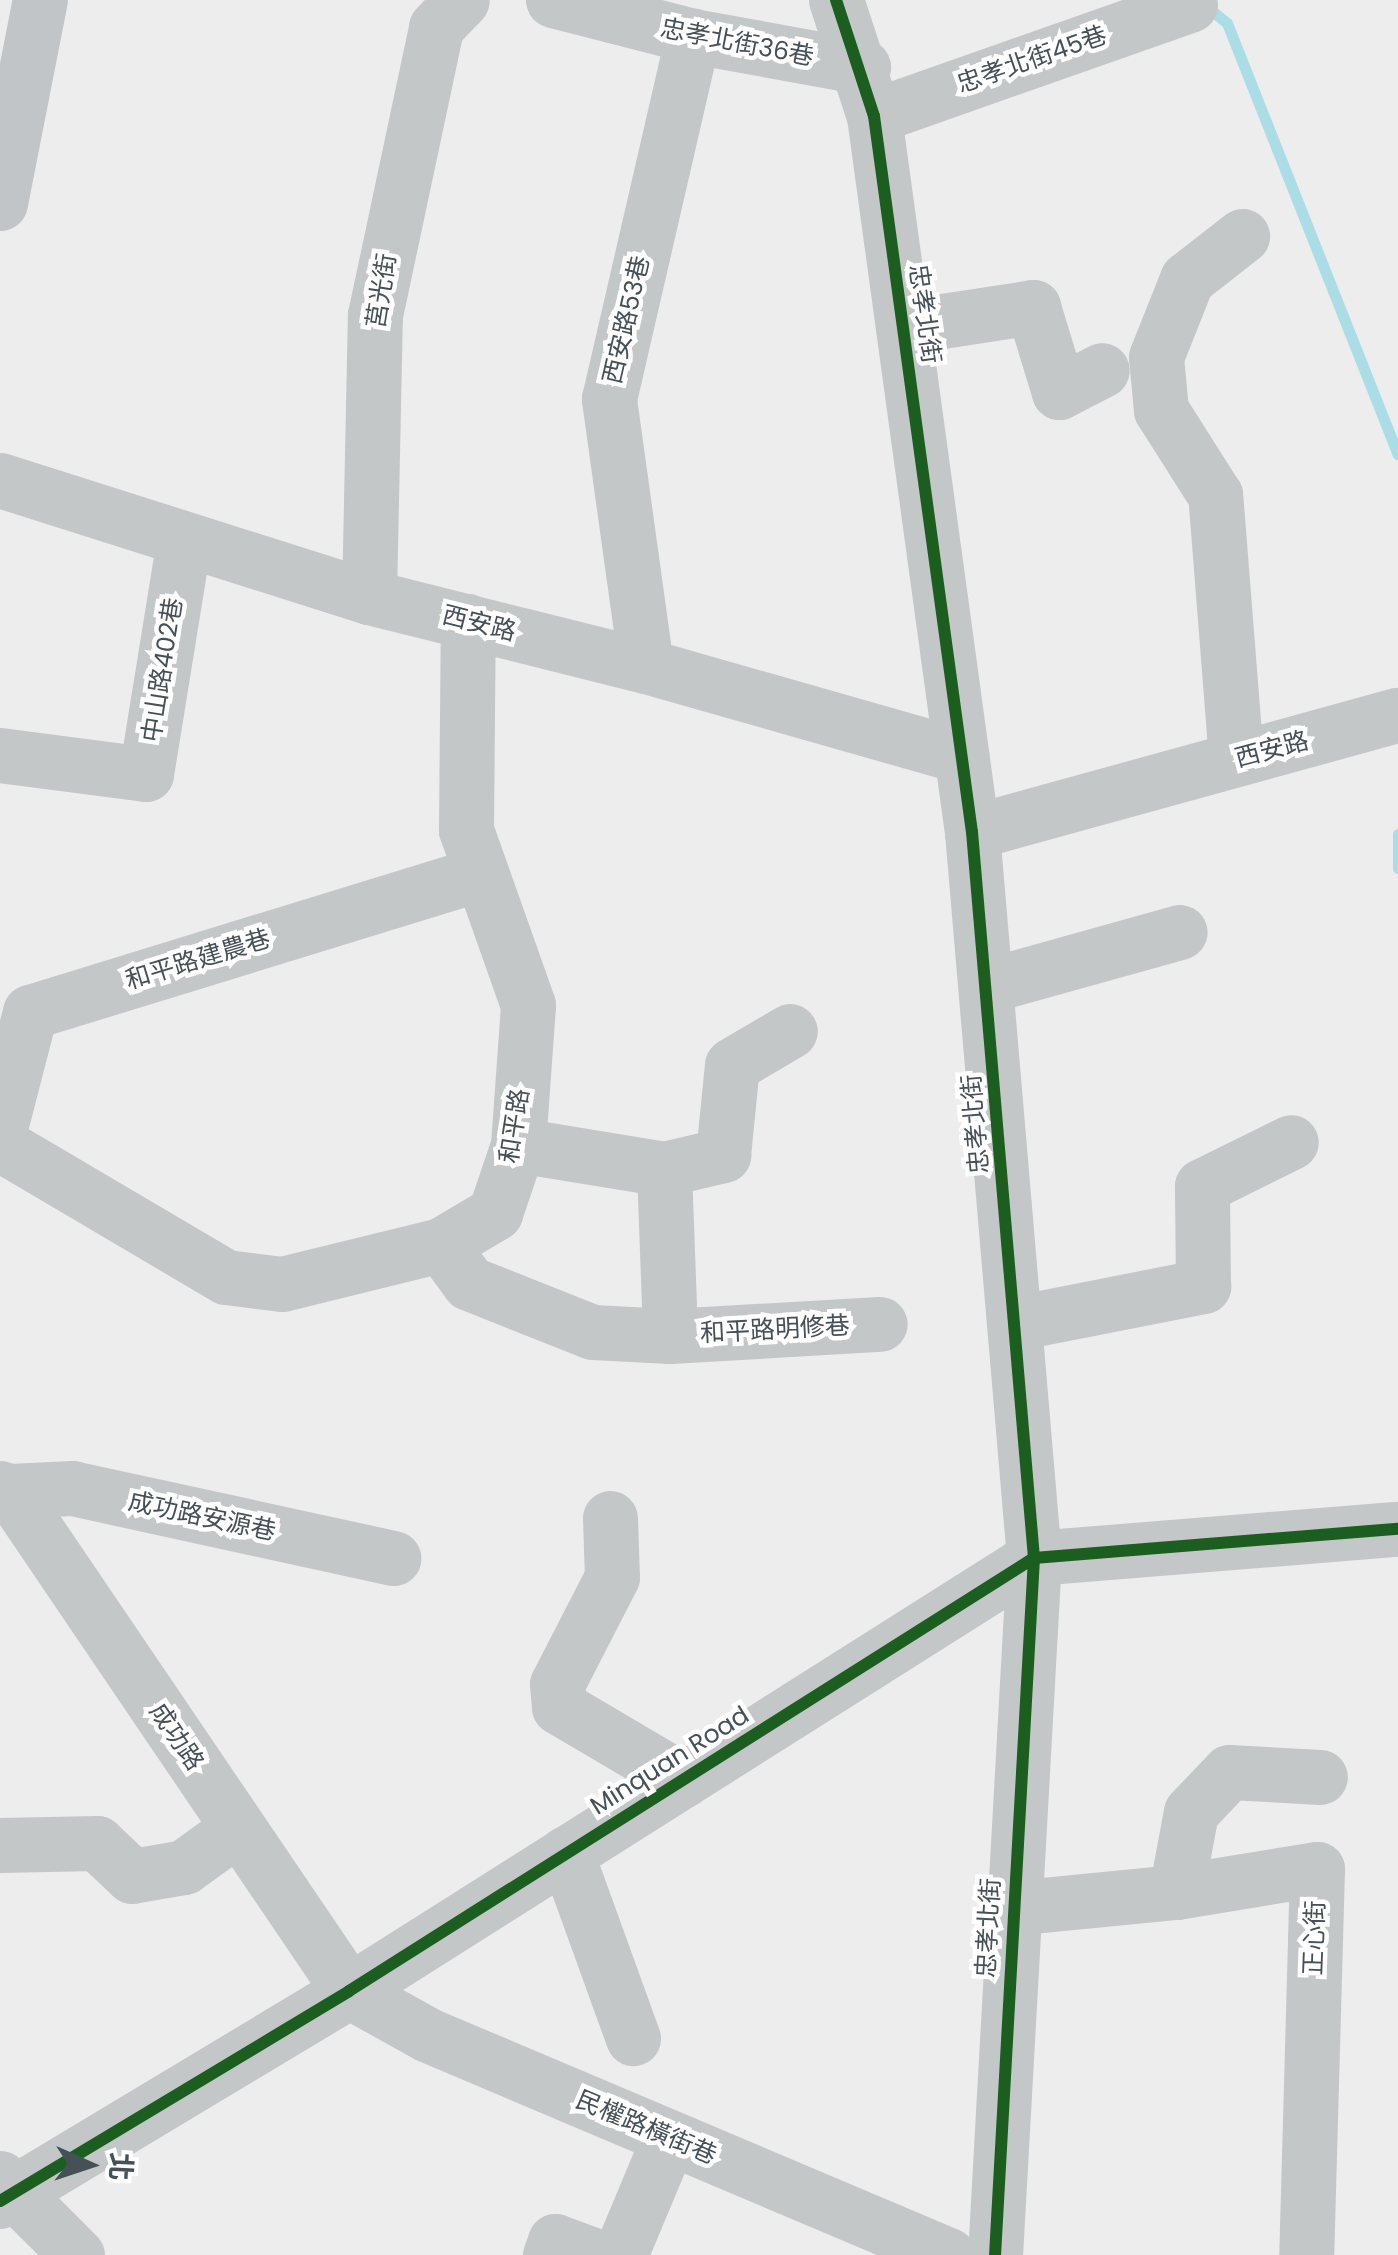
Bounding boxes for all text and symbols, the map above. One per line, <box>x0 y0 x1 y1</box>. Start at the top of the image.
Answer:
street label: 忠孝北街36巷 <box>658 13 816 73</box>
street label: 忠孝北街45巷 <box>953 20 1111 100</box>
street label: 莒光街 <box>361 252 403 330</box>
street label: 西安路53巷 <box>598 253 656 387</box>
street label: 忠孝北街 <box>902 262 946 366</box>
street label: 中山路402巷 <box>137 596 189 744</box>
street label: 西安路 <box>439 600 519 648</box>
street label: 西安路 <box>1232 726 1312 774</box>
street label: 和平路建農巷 <box>122 924 274 996</box>
street label: 忠孝北街 <box>957 1073 995 1175</box>
street label: 和平路 <box>494 1087 536 1165</box>
street label: 和平路明修巷 <box>699 1311 851 1349</box>
street label: 成功路安源巷 <box>126 1487 278 1547</box>
street label: 成功路 <box>143 1698 209 1776</box>
street label: Minquan Road <box>585 1700 755 1822</box>
street label: 忠孝北街 <box>971 1877 1007 1979</box>
street label: 正心街 <box>1299 1900 1331 1976</box>
street label: 民權路橫街巷 <box>571 2085 721 2171</box>
north arrow <box>40 2115 140 2215</box>
text: 北 <box>100 2152 141 2182</box>

